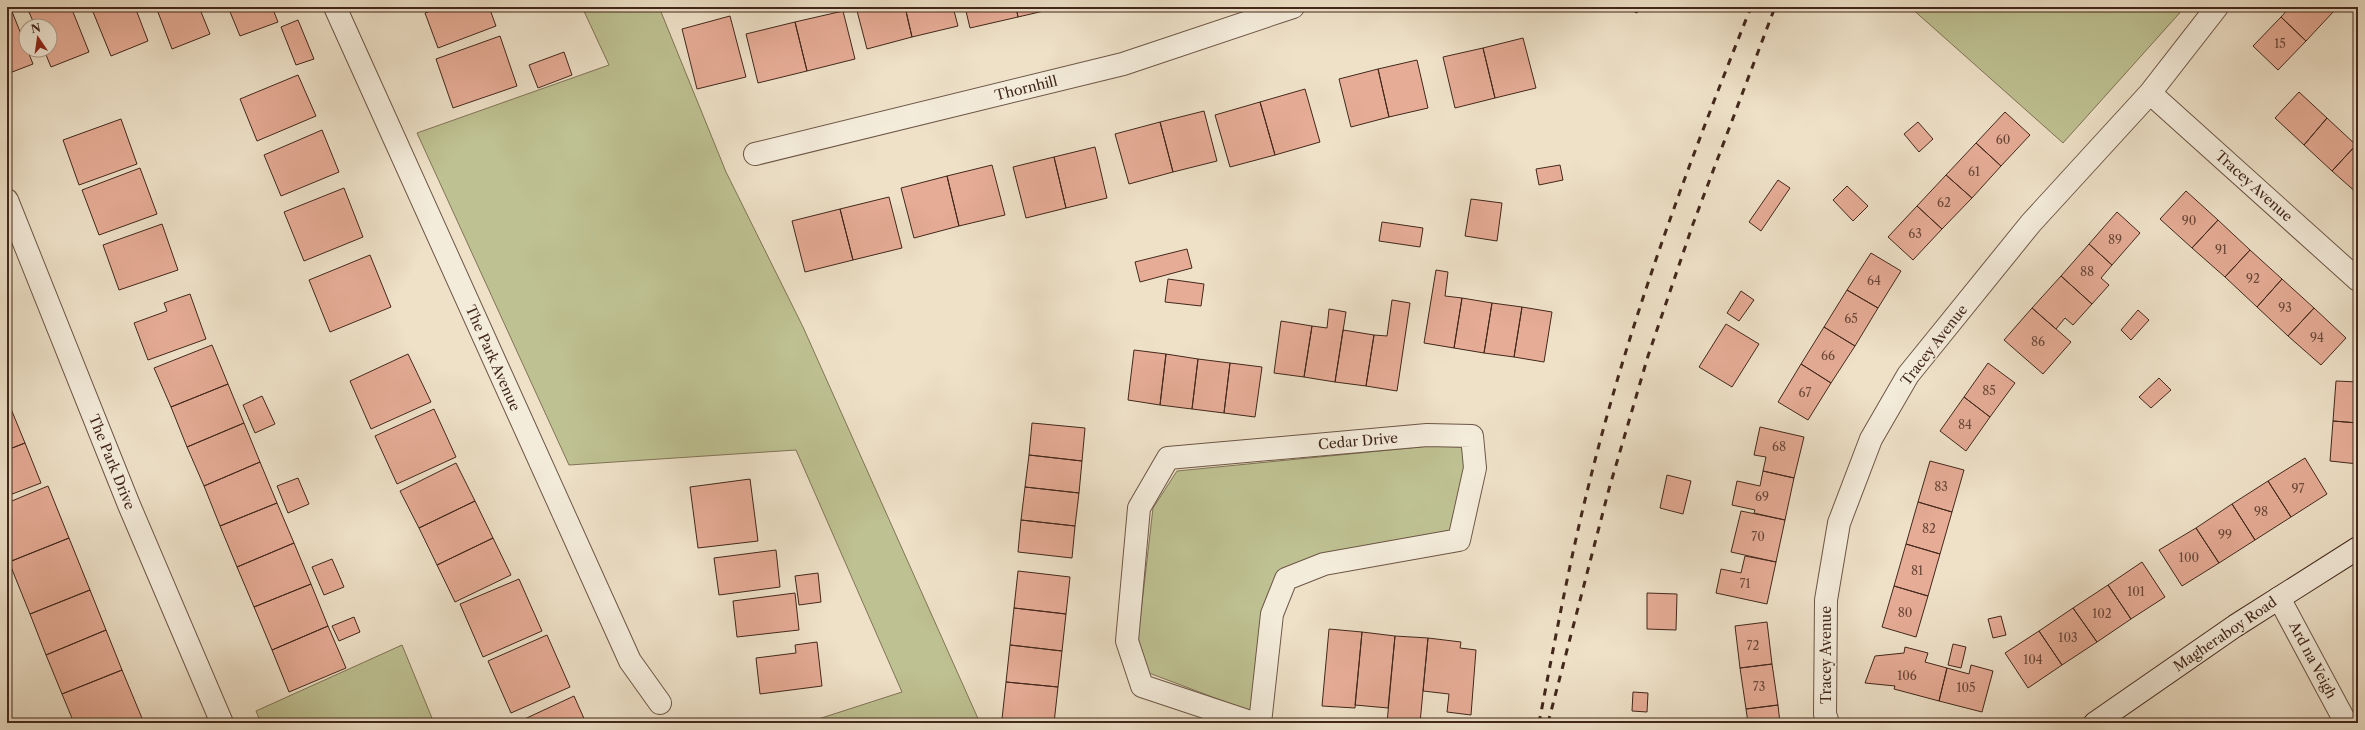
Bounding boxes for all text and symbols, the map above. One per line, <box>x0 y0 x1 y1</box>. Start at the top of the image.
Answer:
north arrow <box>18 18 58 58</box>
text: N <box>30 20 42 36</box>
house number: 15 <box>2274 36 2286 51</box>
street label: Thornhill <box>993 72 1059 104</box>
house number: 60 <box>1996 132 2010 147</box>
street label: Tracey Avenue <box>2212 147 2297 226</box>
house number: 61 <box>1968 164 1980 179</box>
house number: 62 <box>1937 195 1951 210</box>
house number: 90 <box>2182 213 2196 228</box>
house number: 63 <box>1908 226 1922 241</box>
house number: 89 <box>2108 232 2122 247</box>
house number: 91 <box>2215 242 2227 257</box>
house number: 88 <box>2080 264 2094 279</box>
house number: 92 <box>2246 271 2260 286</box>
house number: 64 <box>1867 273 1881 288</box>
house number: 93 <box>2278 300 2292 315</box>
street label: Tracey Avenue <box>1897 301 1971 389</box>
street label: The Park Avenue <box>462 302 524 414</box>
house number: 65 <box>1844 311 1858 326</box>
house number: 94 <box>2310 330 2324 345</box>
house number: 86 <box>2031 334 2045 349</box>
house number: 66 <box>1821 348 1835 363</box>
house number: 85 <box>1982 383 1996 398</box>
house number: 67 <box>1799 385 1811 400</box>
street label: The Park Drive <box>85 412 139 512</box>
house number: 84 <box>1958 417 1972 432</box>
street label: Cedar Drive <box>1317 429 1399 453</box>
house number: 68 <box>1772 439 1786 454</box>
house number: 83 <box>1934 479 1948 494</box>
house number: 97 <box>2292 481 2305 496</box>
house number: 69 <box>1755 489 1769 504</box>
house number: 98 <box>2254 504 2268 519</box>
house number: 82 <box>1922 521 1936 536</box>
house number: 99 <box>2218 527 2232 542</box>
house number: 70 <box>1751 529 1765 544</box>
house number: 100 <box>2179 550 2199 565</box>
house number: 81 <box>1911 563 1923 578</box>
house number: 71 <box>1740 576 1750 591</box>
house number: 101 <box>2127 584 2145 599</box>
street label: Magheraboy Road <box>2170 592 2281 675</box>
house number: 80 <box>1898 605 1912 620</box>
street label: Tracey Avenue <box>1817 606 1835 704</box>
house number: 102 <box>2092 606 2112 621</box>
street label: Ard na Veigh <box>2285 618 2341 702</box>
house number: 103 <box>2058 630 2078 645</box>
house number: 72 <box>1747 638 1760 653</box>
house number: 104 <box>2023 652 2043 667</box>
house number: 106 <box>1897 668 1917 683</box>
house number: 73 <box>1753 679 1765 694</box>
house number: 105 <box>1956 680 1976 695</box>

